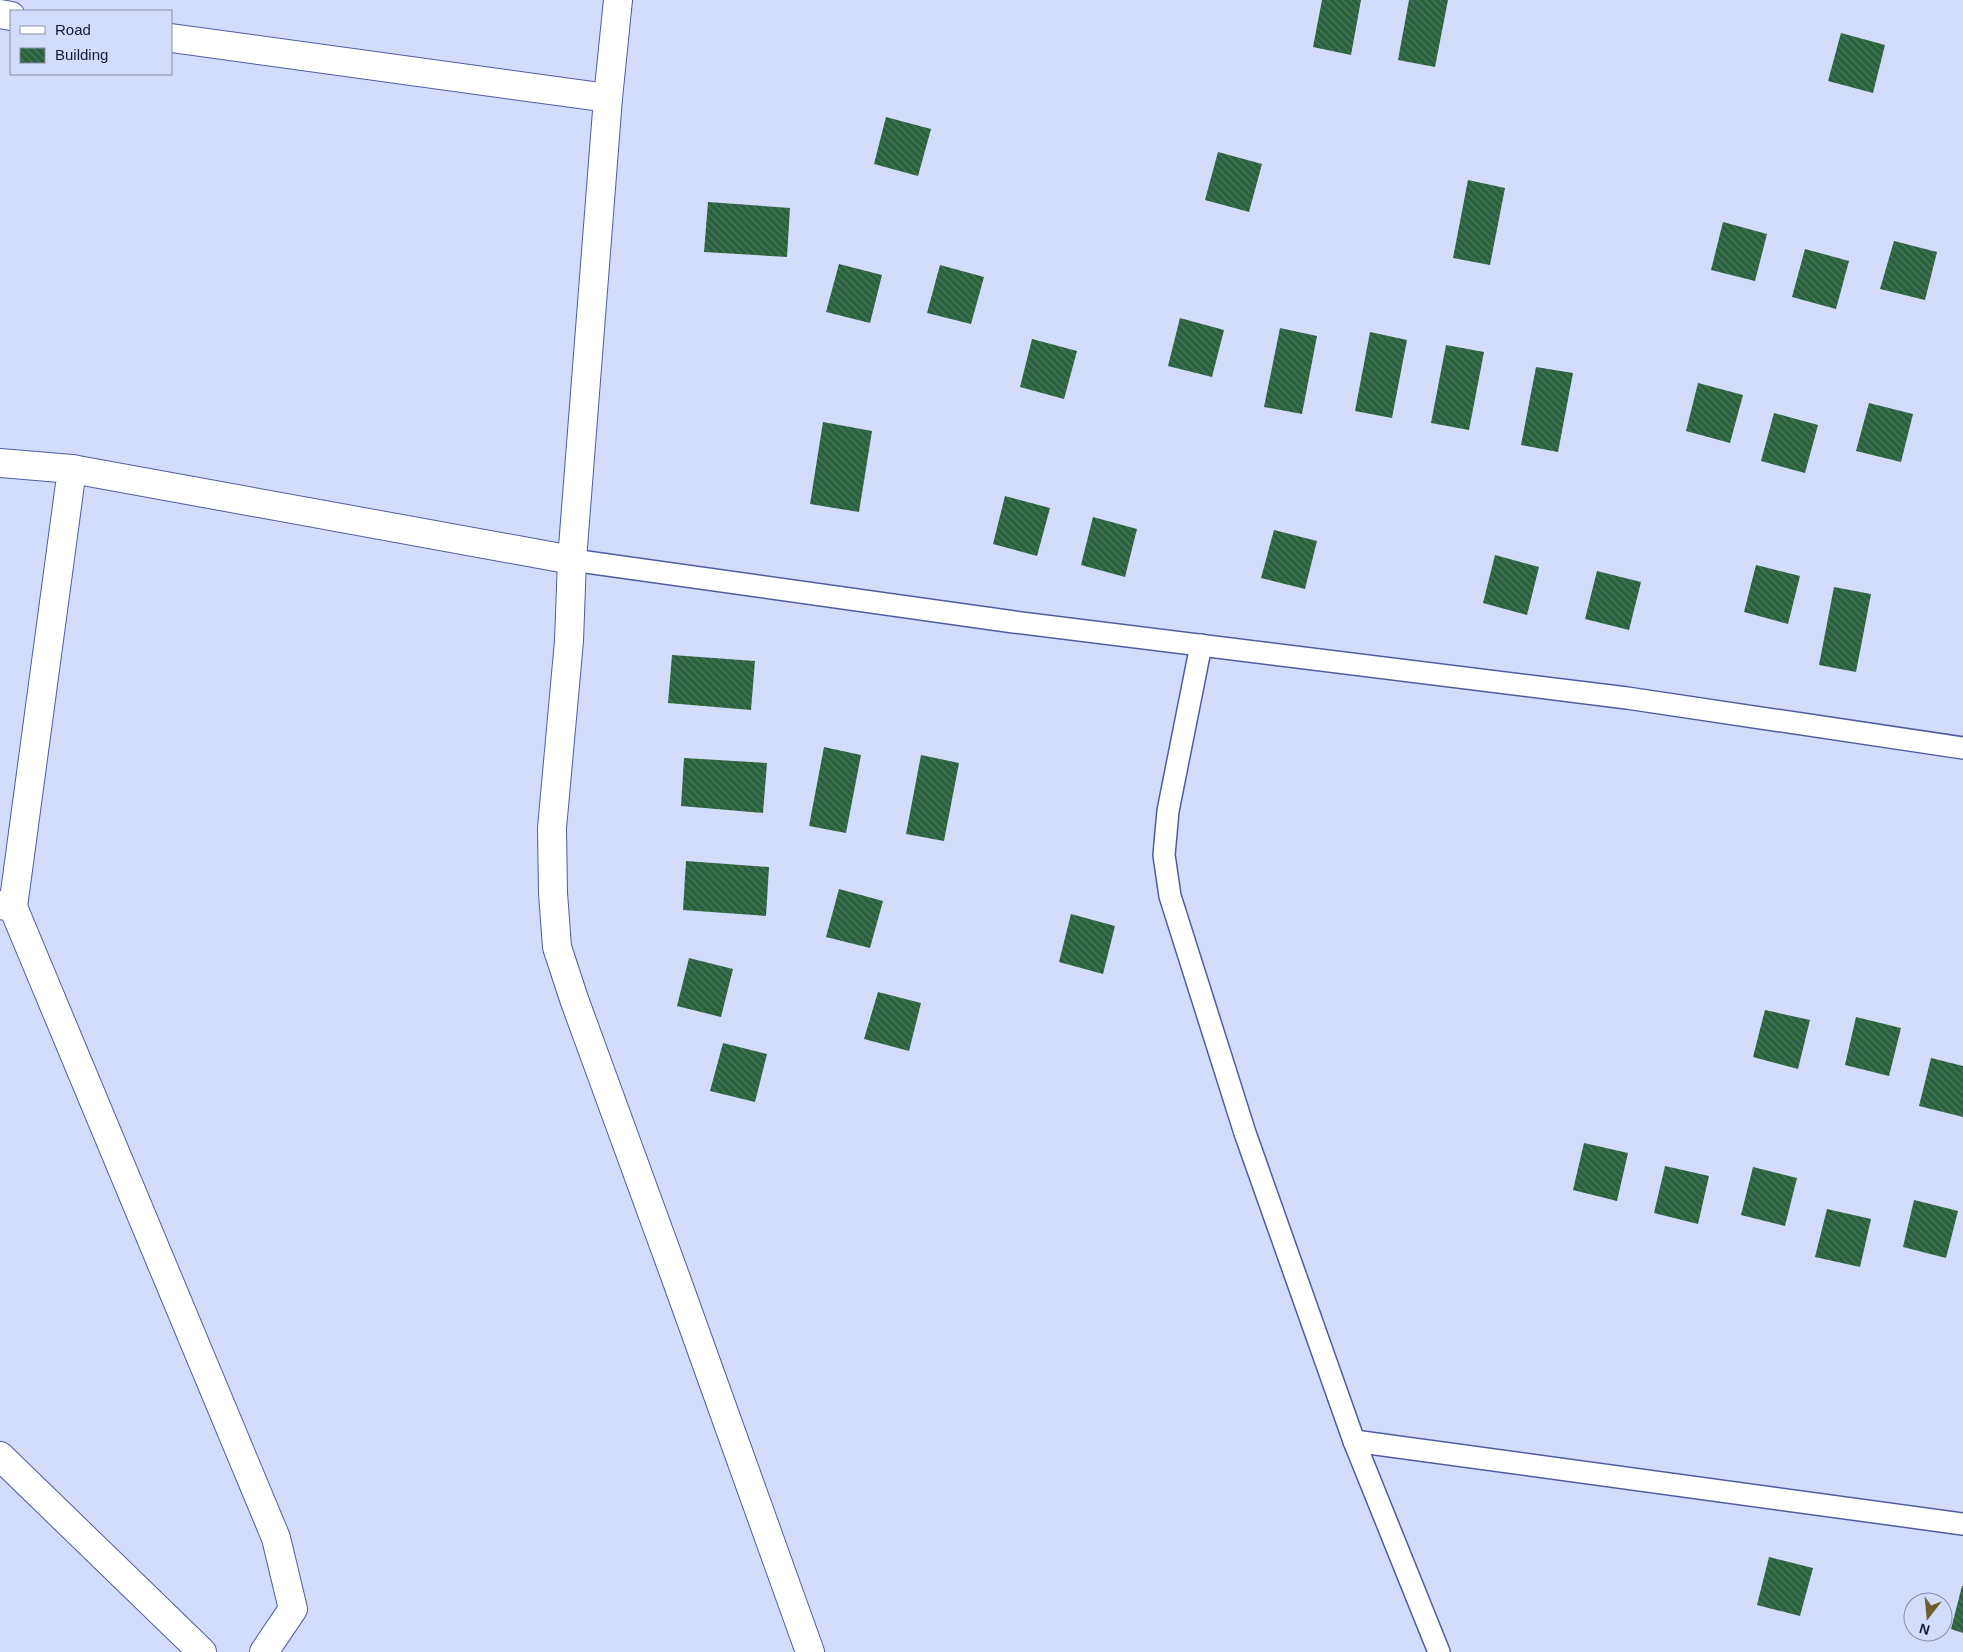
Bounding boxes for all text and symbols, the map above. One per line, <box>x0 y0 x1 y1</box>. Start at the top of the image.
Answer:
legend <box>10 10 172 75</box>
text: Road <box>55 21 91 38</box>
text: Building <box>55 46 108 63</box>
north arrow <box>1903 1592 1953 1642</box>
text: N <box>1917 1620 1931 1639</box>

